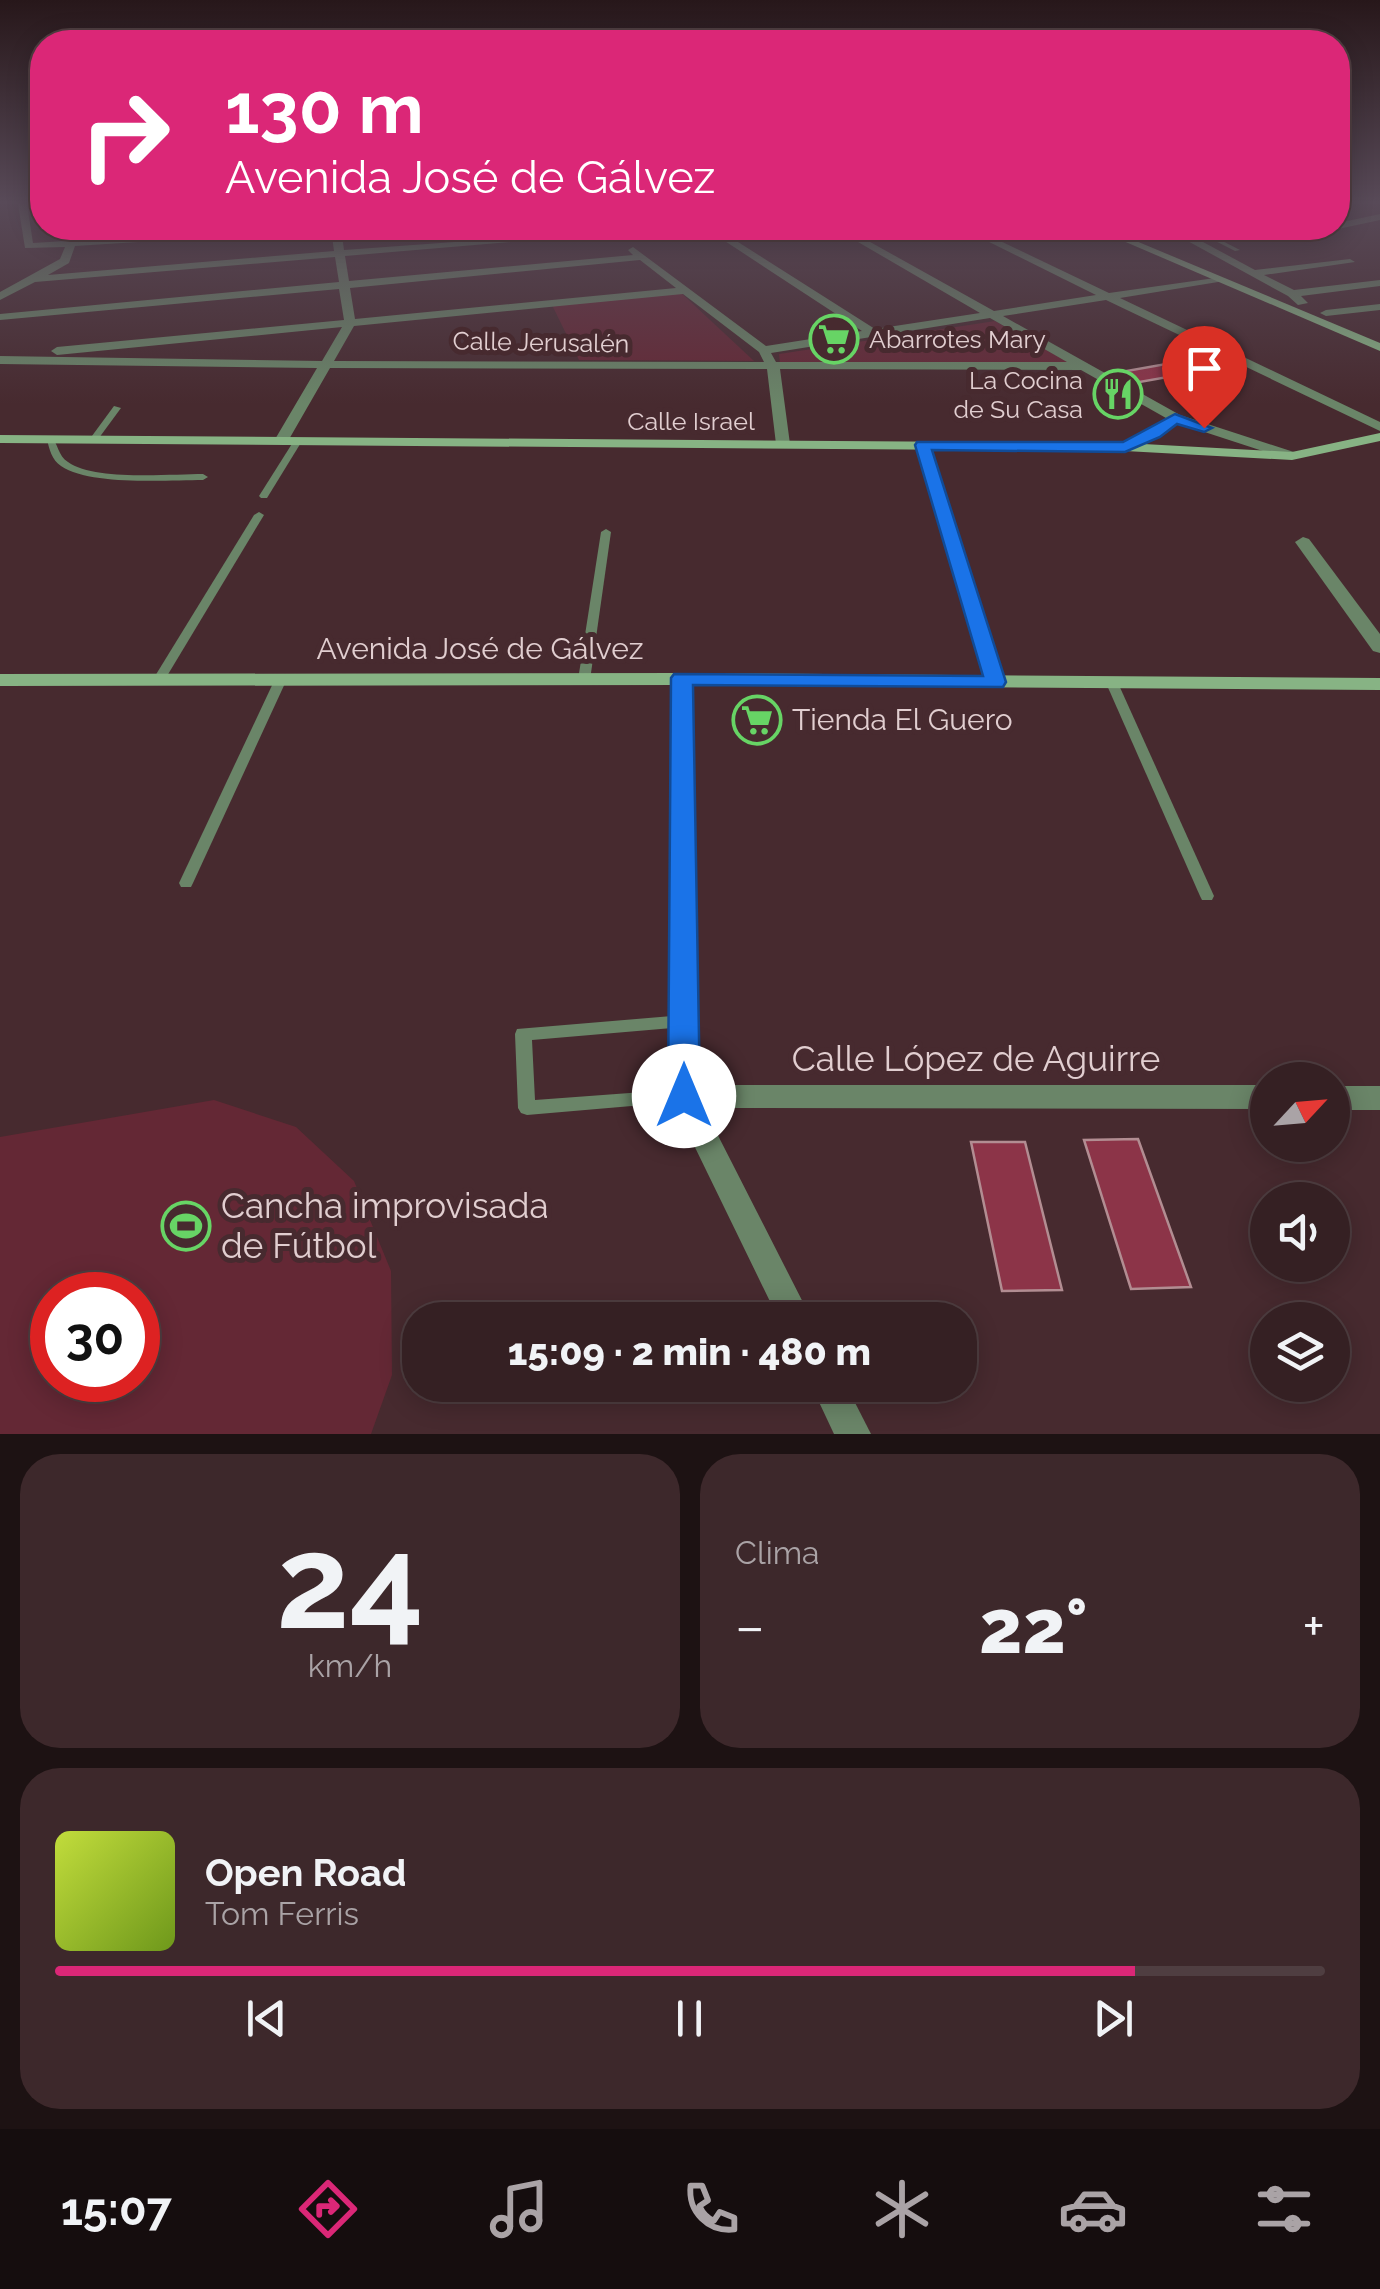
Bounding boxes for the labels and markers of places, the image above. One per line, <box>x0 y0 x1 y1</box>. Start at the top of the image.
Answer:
supermarket icon: Abarrotes Mary <box>808 313 860 365</box>
place label: Abarrotes Mary <box>869 324 1046 354</box>
pin <box>1162 326 1247 429</box>
place label: La Cocina de Su Casa <box>954 365 1083 424</box>
restaurant icon: La Cocina de Su Casa <box>1092 368 1144 420</box>
supermarket icon: Tienda El Guero <box>731 694 783 746</box>
place label: Tienda El Guero <box>792 702 1013 737</box>
place label: Cancha improvisada de Fútbol <box>221 1185 549 1266</box>
sports icon: Cancha improvisada de Fútbol <box>160 1200 212 1252</box>

